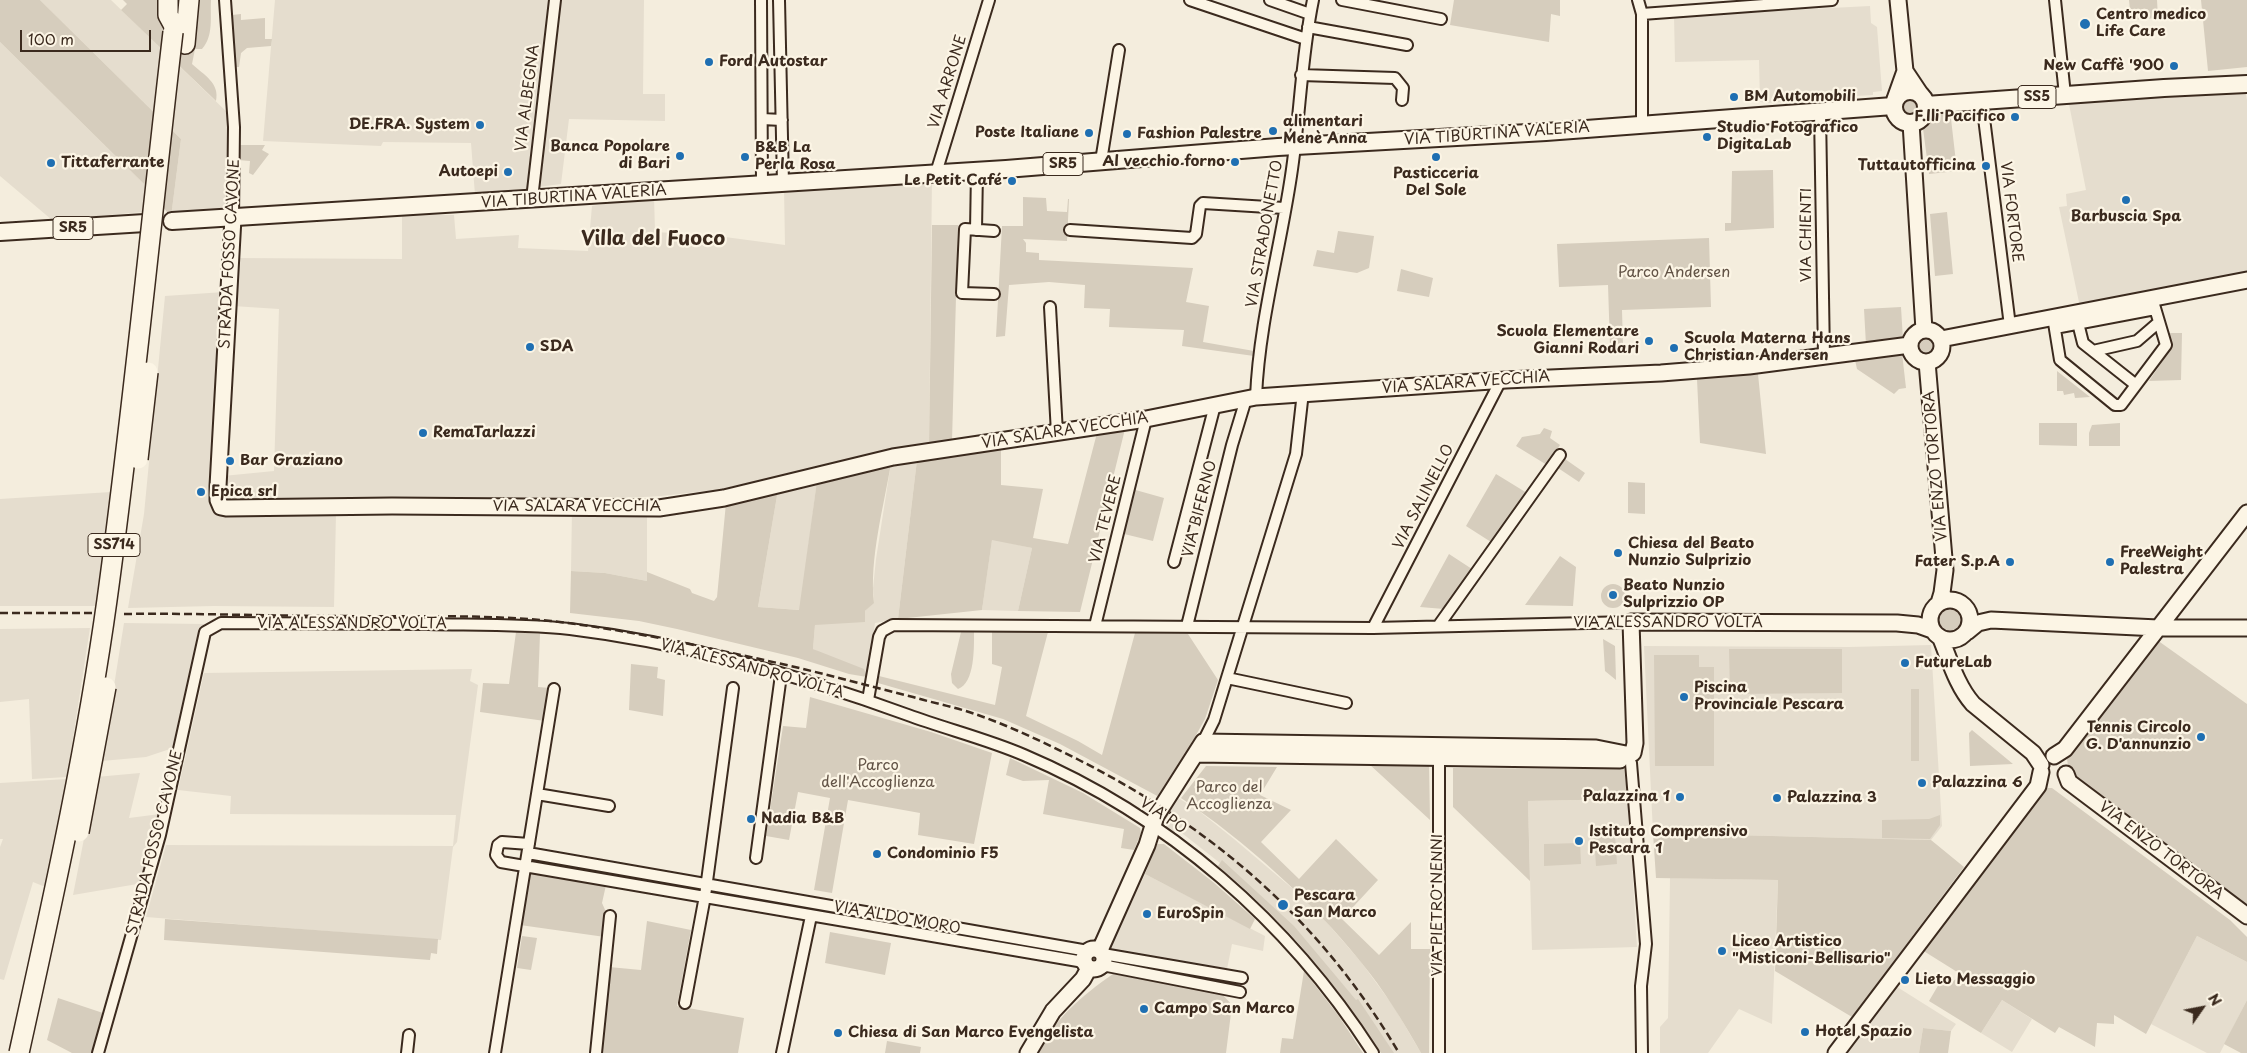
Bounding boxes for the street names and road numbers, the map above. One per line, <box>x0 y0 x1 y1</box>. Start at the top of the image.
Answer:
street label: VIA ARRONE <box>925 33 971 131</box>
street label: VIA ALBEGNA <box>513 43 543 153</box>
road number: SS5 <box>2018 85 2056 108</box>
street label: VIA TIBURTINA VALERIA <box>1404 119 1590 149</box>
road number: SR5 <box>1043 152 1083 175</box>
street label: STRADA FOSSO CAVONE <box>216 159 244 349</box>
street label: VIA STRADONETTO <box>1243 159 1287 309</box>
street label: VIA FORTORE <box>1996 161 2026 263</box>
street label: VIA TIBURTINA VALERIA <box>481 182 667 212</box>
street label: VIA CHIENTI <box>1798 188 1816 282</box>
road number: SR5 <box>53 217 93 240</box>
street label: VIA SALARA VECCHIA <box>1381 368 1551 398</box>
street label: VIA ENZO TORTORA <box>1920 390 1952 542</box>
street label: VIA SALARA VECCHIA <box>980 409 1150 453</box>
street label: VIA SALINELLO <box>1390 442 1458 552</box>
street label: VIA BIFERNO <box>1179 459 1221 559</box>
street label: VIA TEVERE <box>1086 473 1126 565</box>
street label: VIA SALARA VECCHIA <box>493 498 661 516</box>
road number: SS714 <box>88 534 140 556</box>
street label: VIA ALESSANDRO VOLTA <box>1573 614 1763 632</box>
street label: VIA ALESSANDRO VOLTA <box>257 615 447 633</box>
street label: VIA ALESSANDRO VOLTA <box>658 636 846 702</box>
street label: STRADA FOSSO CAVONE <box>123 749 187 937</box>
street label: VIA PO <box>1136 794 1190 838</box>
street label: VIA ENZO TORTORA <box>2095 798 2227 904</box>
street label: VIA PIETRO NENNI <box>1429 834 1447 976</box>
street label: VIA ALDO MORO <box>832 898 962 938</box>

